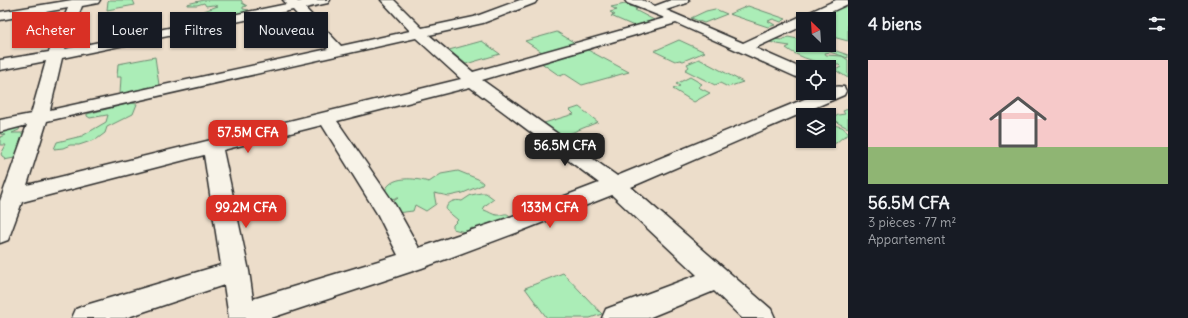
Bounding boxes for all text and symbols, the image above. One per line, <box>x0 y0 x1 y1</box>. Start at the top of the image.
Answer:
chip: Acheter <box>12 12 90 48</box>
chip: Louer <box>98 12 162 48</box>
chip: Filtres <box>170 12 236 48</box>
chip: Nouveau <box>244 12 328 48</box>
north arrow <box>796 12 836 52</box>
map controls <box>796 12 836 148</box>
text: 4 biens <box>868 13 922 35</box>
icon: filters <box>1146 13 1168 35</box>
button: locate <box>796 60 836 100</box>
icon: home <box>982 86 1054 158</box>
button: layers <box>796 108 836 148</box>
pin: 57.5M CFA <box>202 120 294 154</box>
text: 57.5M CFA <box>217 124 279 141</box>
pin: 56.5M CFA <box>519 133 611 167</box>
text: 56.5M CFA <box>534 137 596 154</box>
text: 56.5M CFA <box>868 192 950 214</box>
pin: 99.2M CFA <box>200 195 292 229</box>
pin: 133M CFA <box>509 195 591 229</box>
text: 99.2M CFA <box>215 199 277 216</box>
text: 133M CFA <box>521 199 579 216</box>
text: 3 pièces · 77 m² <box>868 214 956 231</box>
text: Appartement <box>868 231 945 248</box>

